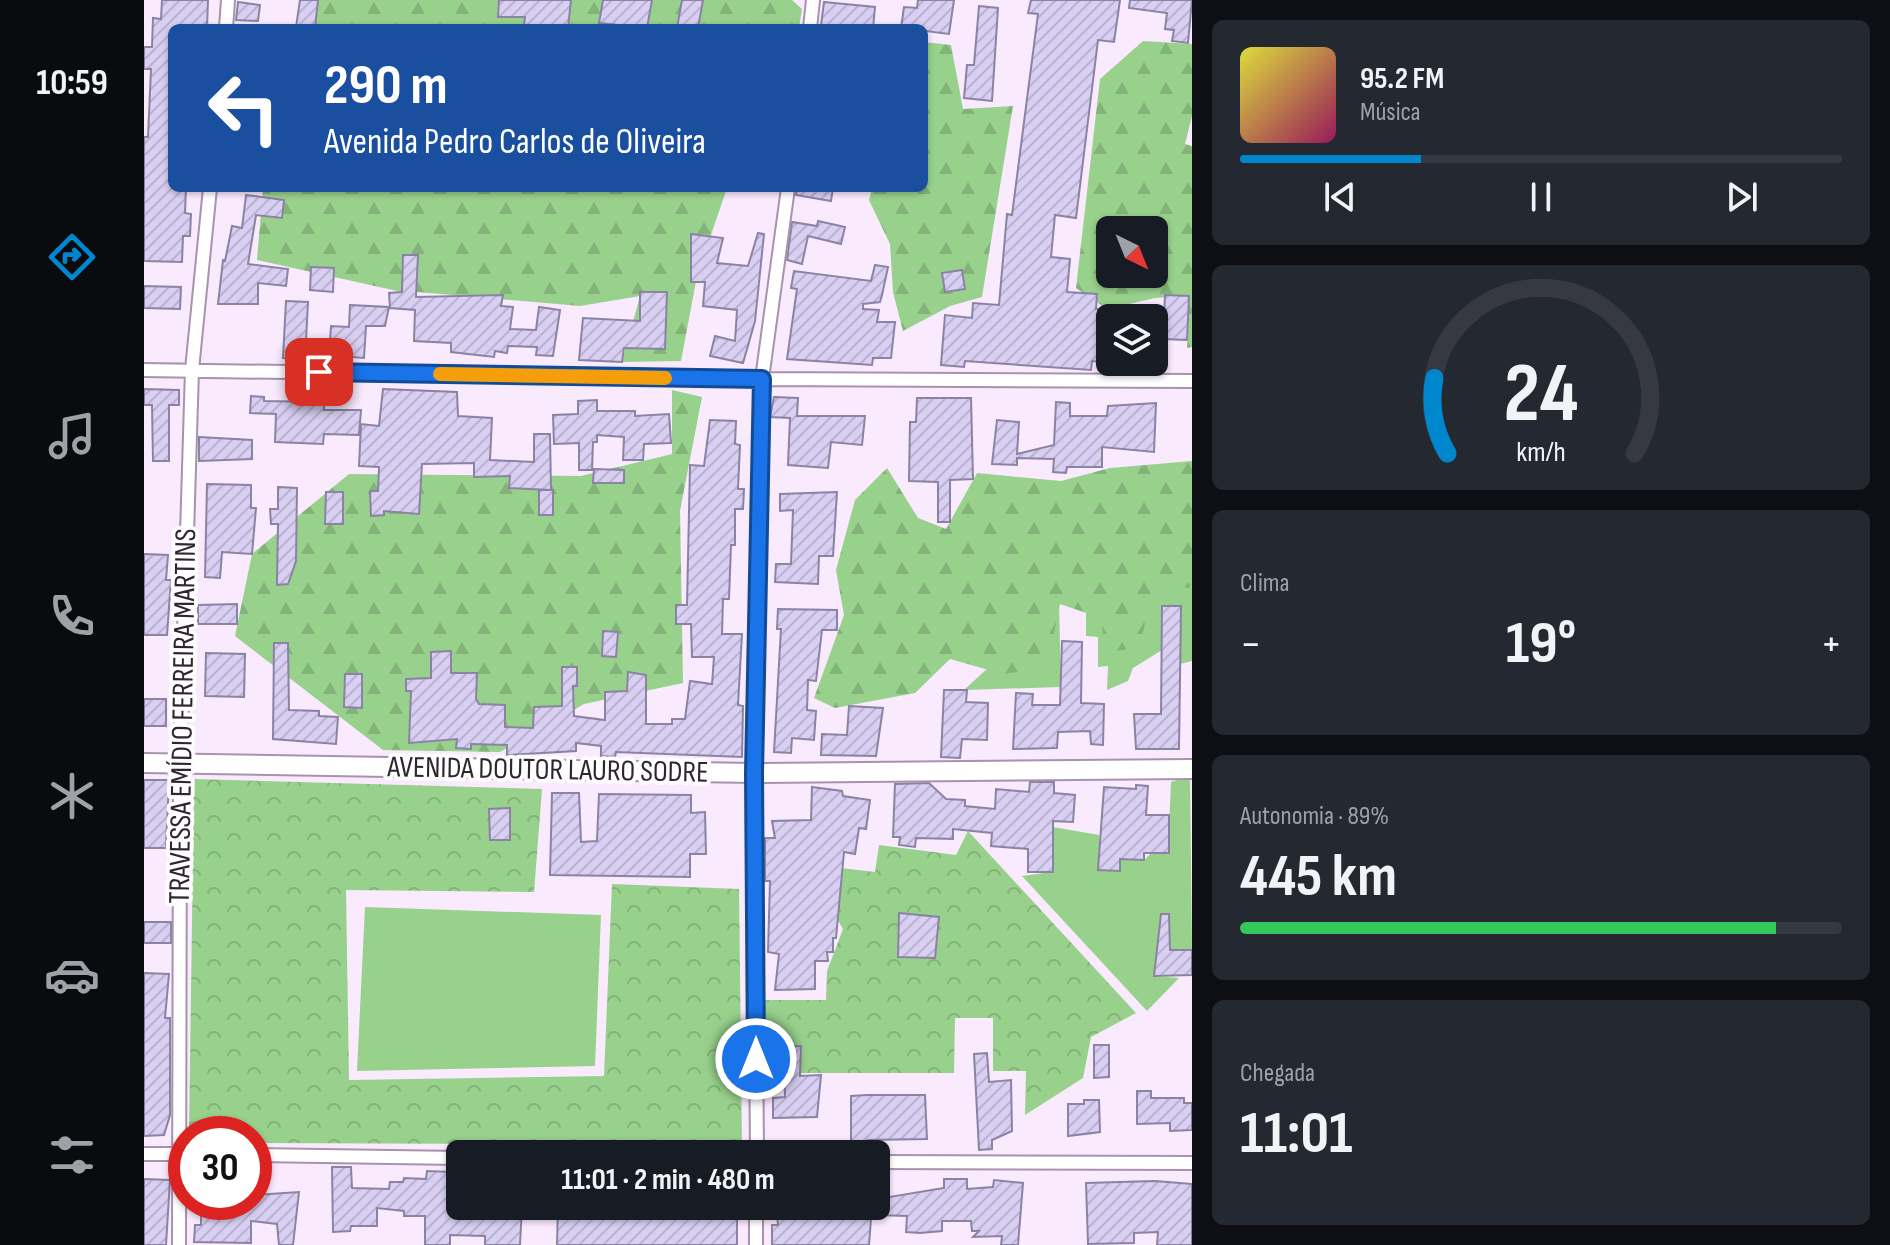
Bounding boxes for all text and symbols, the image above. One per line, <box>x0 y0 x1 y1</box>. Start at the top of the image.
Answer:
text: 290 m <box>324 53 448 120</box>
icon: left <box>192 56 296 160</box>
text: 95.2 FM <box>1360 61 1444 97</box>
text: 10:59 <box>36 62 108 105</box>
text: Música <box>1360 97 1421 128</box>
text: Avenida Pedro Carlos de Oliveira <box>324 121 706 164</box>
icon: previous <box>1318 175 1362 219</box>
icon: pause <box>1519 175 1563 219</box>
icon: next <box>1720 175 1764 219</box>
north arrow <box>1096 216 1168 288</box>
map controls <box>1096 216 1168 376</box>
icon: directions <box>44 229 100 285</box>
button: layers <box>1096 304 1168 376</box>
pin <box>285 338 353 406</box>
text: 24 <box>1504 344 1578 444</box>
icon: arrive <box>297 350 341 394</box>
icon: music <box>44 408 100 464</box>
text: km/h <box>1516 435 1566 470</box>
street label: TRAVESSA EMÍDIO FERREIRA MARTINS <box>162 528 204 904</box>
text: Clima <box>1240 568 1290 599</box>
icon: phone <box>44 588 100 644</box>
text: 19° <box>1506 608 1576 680</box>
text: − <box>1240 618 1262 671</box>
text: + <box>1820 618 1842 671</box>
street label: AVENIDA DOUTOR LAURO SODRE <box>386 749 709 791</box>
icon: climate <box>44 768 100 824</box>
text: Autonomia · 89% <box>1240 801 1389 832</box>
text: 445 km <box>1240 841 1397 913</box>
icon: car <box>44 947 100 1003</box>
position arrow <box>714 1017 798 1101</box>
text: Chegada <box>1240 1058 1315 1089</box>
text: 11:01 <box>1240 1098 1353 1170</box>
speed limit sign: 30 <box>168 1116 272 1220</box>
icon: filters <box>44 1127 100 1183</box>
text: 11:01 · 2 min · 480 m <box>561 1162 775 1198</box>

